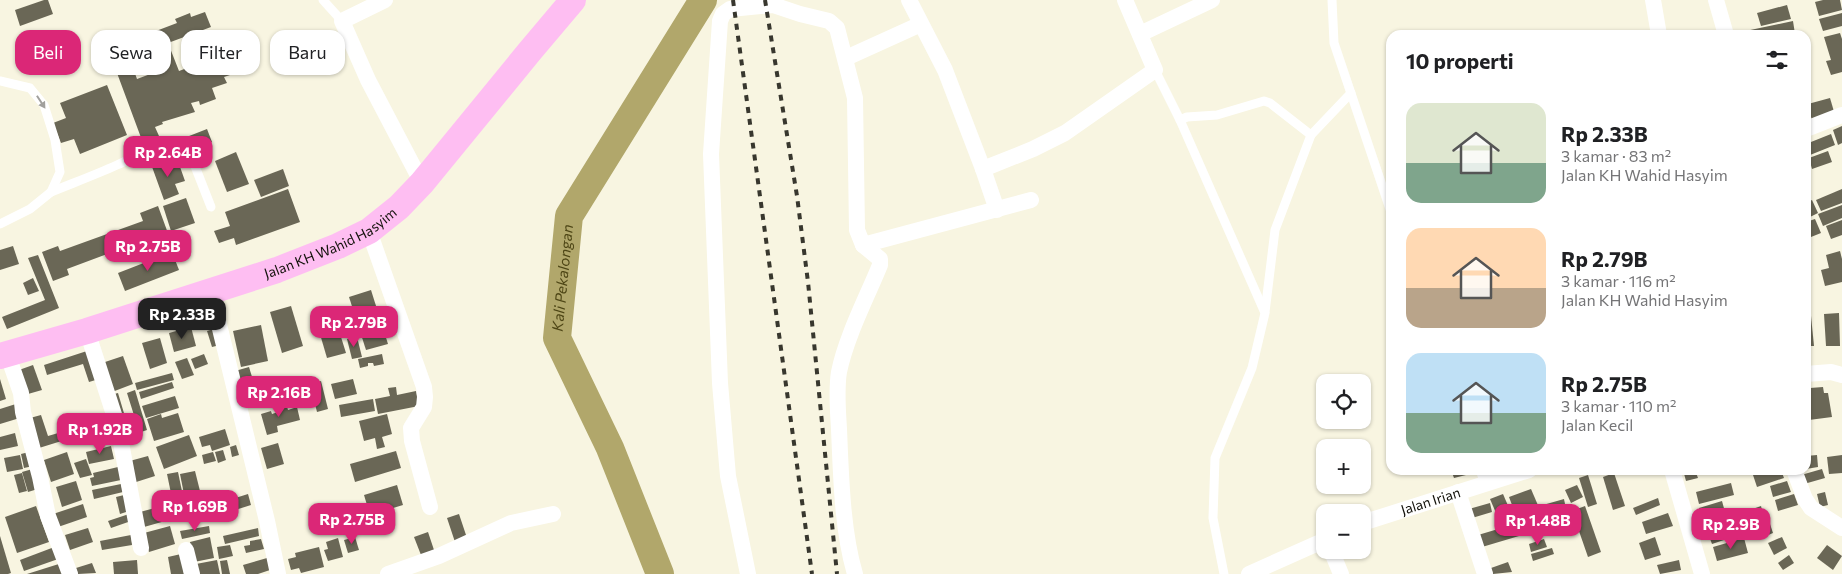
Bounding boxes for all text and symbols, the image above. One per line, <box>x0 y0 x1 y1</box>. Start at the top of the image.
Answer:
chip: Beli <box>15 30 81 75</box>
chip: Sewa <box>91 30 171 75</box>
chip: Filter <box>181 30 260 75</box>
chip: Baru <box>270 30 345 75</box>
icon: filters <box>1763 46 1791 74</box>
text: 10 properti <box>1406 48 1514 73</box>
one-way arrow <box>36 95 45 109</box>
text: Rp 2.33B <box>1561 121 1648 146</box>
icon: home <box>1446 123 1506 183</box>
pin: Rp 2.64B <box>116 136 220 178</box>
text: Rp 2.64B <box>135 142 202 161</box>
text: 3 kamar · 83 m² <box>1561 146 1671 165</box>
text: Jalan KH Wahid Hasyim <box>1561 165 1728 184</box>
street label: Jalan KH Wahid Hasyim <box>262 203 400 282</box>
water label: Kali Pekalongan <box>548 224 576 332</box>
pin: Rp 2.75B <box>96 230 200 272</box>
text: Rp 2.75B <box>115 236 181 255</box>
text: Rp 2.79B <box>1561 246 1648 271</box>
icon: home <box>1446 248 1506 308</box>
text: 3 kamar · 116 m² <box>1561 271 1676 290</box>
text: Jalan KH Wahid Hasyim <box>1561 290 1728 309</box>
pin: Rp 2.33B <box>130 298 234 340</box>
text: Rp 2.33B <box>149 304 215 323</box>
pin: Rp 2.79B <box>302 306 406 348</box>
text: Rp 2.79B <box>321 312 387 331</box>
text: Rp 2.75B <box>1561 371 1647 396</box>
icon: home <box>1446 373 1506 433</box>
map controls <box>1316 374 1371 559</box>
button: locate <box>1316 374 1371 429</box>
pin: Rp 2.16B <box>227 376 331 418</box>
text: Rp 2.16B <box>247 382 311 401</box>
text: 3 kamar · 110 m² <box>1561 396 1676 415</box>
pin: Rp 1.92B <box>48 412 152 455</box>
text: Jalan Kecil <box>1561 415 1633 434</box>
text: Rp 1.92B <box>68 419 132 438</box>
button: + <box>1316 439 1371 494</box>
street label: Jalan Irian <box>1399 483 1462 518</box>
pin: Rp 1.69B <box>143 490 247 532</box>
text: Rp 1.69B <box>163 496 227 515</box>
pin: Rp 2.75B <box>300 502 404 545</box>
button: − <box>1316 504 1371 559</box>
pin: Rp 1.48B <box>1486 504 1590 546</box>
pin: Rp 2.9B <box>1685 508 1777 550</box>
text: Rp 2.75B <box>319 509 385 528</box>
text: Rp 1.48B <box>1505 510 1571 529</box>
text: Rp 2.9B <box>1702 514 1760 533</box>

